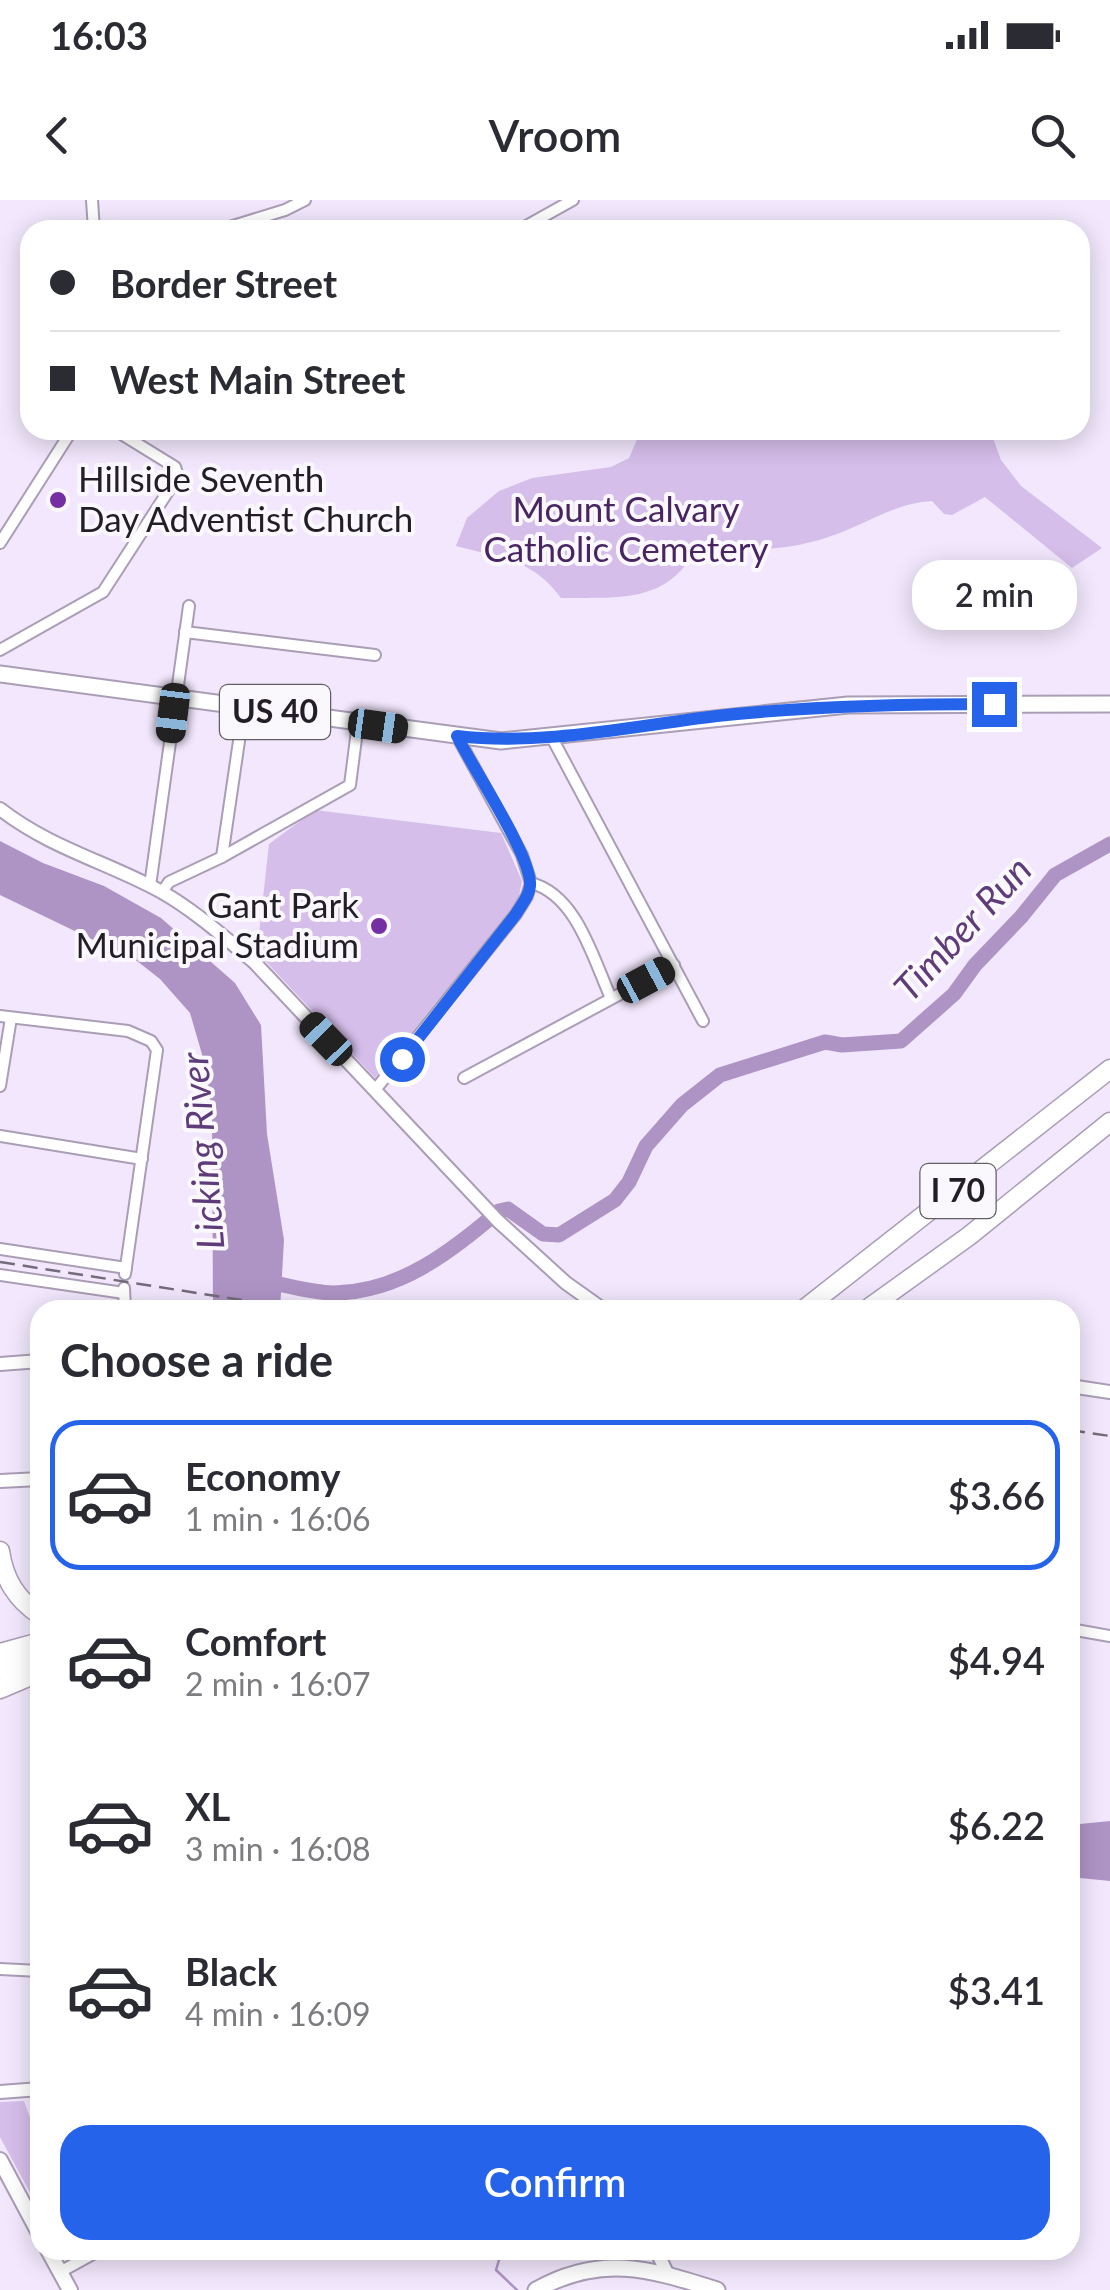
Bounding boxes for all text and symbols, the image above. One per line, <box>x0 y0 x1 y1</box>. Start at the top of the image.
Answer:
text: 16:03 <box>50 12 148 58</box>
icon: back <box>30 108 85 163</box>
text: Vroom <box>489 108 621 162</box>
icon: search <box>1025 108 1080 163</box>
text: Border Street <box>110 260 337 306</box>
text: West Main Street <box>110 356 405 402</box>
place label: Hillside Seventh Day Adventist Church <box>78 457 413 539</box>
park label: Mount Calvary Catholic Cemetery <box>483 487 769 569</box>
marker: Hillside Seventh Day Adventist Church <box>47 489 69 511</box>
callout: 2 min <box>912 559 1076 629</box>
text: 2 min <box>955 575 1034 614</box>
car <box>154 681 192 745</box>
route end <box>972 682 1017 727</box>
road number: US 40 <box>220 685 330 739</box>
car <box>346 707 410 745</box>
water label: Timber Run <box>883 846 1040 1009</box>
place label: Gant Park Municipal Stadium <box>76 883 359 965</box>
marker: Gant Park Municipal Stadium <box>368 915 390 937</box>
car <box>612 953 680 1007</box>
car <box>294 1007 358 1071</box>
route start <box>380 1037 425 1082</box>
water label: Licking River <box>169 1050 233 1252</box>
road number: I 70 <box>920 1164 996 1218</box>
text: Choose a ride <box>60 1333 333 1387</box>
icon: car <box>65 1450 155 1540</box>
text: Economy <box>185 1453 340 1499</box>
text: $3.66 <box>948 1472 1045 1518</box>
text: 1 min · 16:06 <box>185 1499 371 1538</box>
icon: car <box>65 1615 155 1705</box>
text: Comfort <box>185 1618 326 1664</box>
text: $4.94 <box>948 1637 1045 1683</box>
text: 2 min · 16:07 <box>185 1664 371 1703</box>
icon: car <box>65 1780 155 1870</box>
text: XL <box>185 1783 230 1829</box>
text: $6.22 <box>948 1802 1045 1848</box>
text: 3 min · 16:08 <box>185 1829 371 1868</box>
icon: car <box>65 1945 155 2035</box>
text: Black <box>185 1948 277 1994</box>
text: $3.41 <box>948 1967 1045 2013</box>
text: 4 min · 16:09 <box>185 1994 371 2033</box>
button: Confirm <box>60 2125 1050 2240</box>

